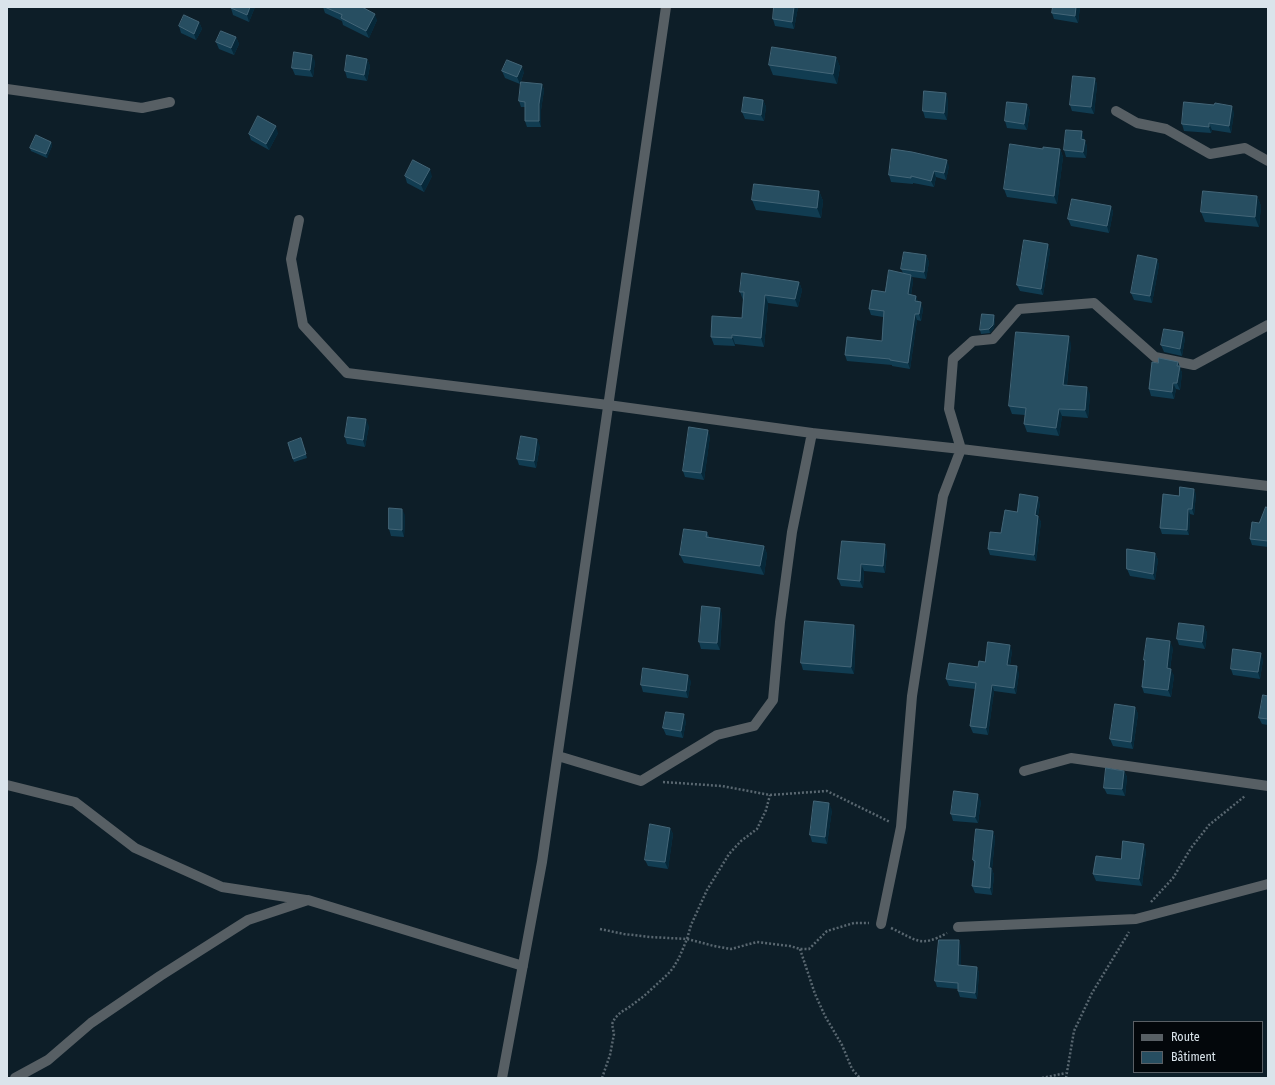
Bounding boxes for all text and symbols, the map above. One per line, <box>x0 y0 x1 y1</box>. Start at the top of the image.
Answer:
legend <box>1133 1021 1263 1073</box>
text: Route <box>1171 1030 1200 1044</box>
text: Bâtiment <box>1171 1050 1216 1064</box>

